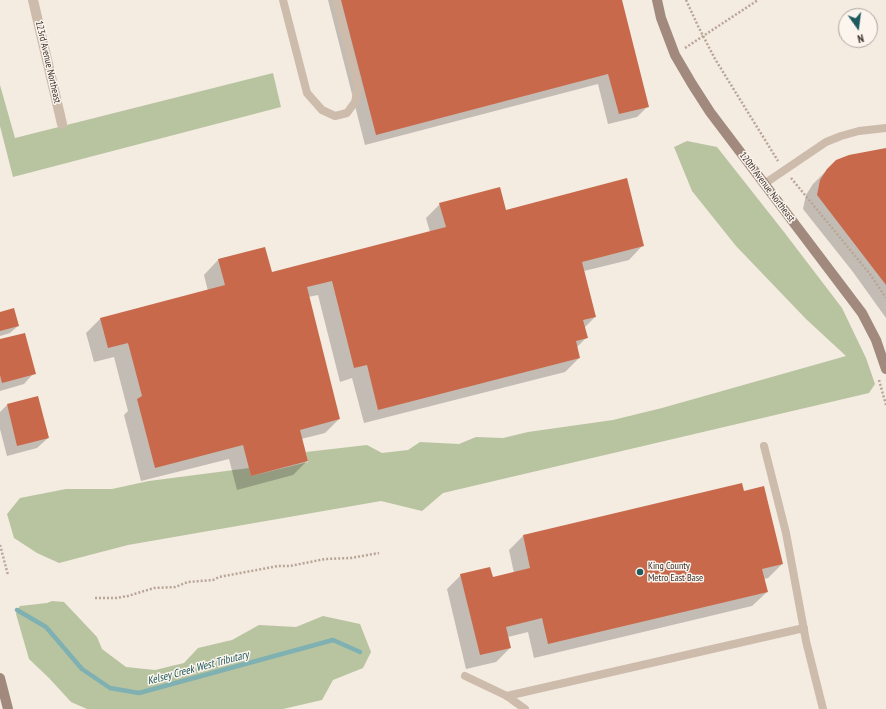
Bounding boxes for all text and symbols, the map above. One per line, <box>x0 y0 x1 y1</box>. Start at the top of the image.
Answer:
north arrow <box>838 8 878 48</box>
street label: 123rd Avenue Northeast <box>33 20 63 104</box>
text: N <box>856 31 865 46</box>
street label: 120th Avenue Northeast <box>737 150 797 224</box>
place label: King County Metro East Base <box>648 560 703 584</box>
marker: King County Metro East Base <box>635 567 645 577</box>
water label: Kelsey Creek West Tributary <box>146 648 250 688</box>

